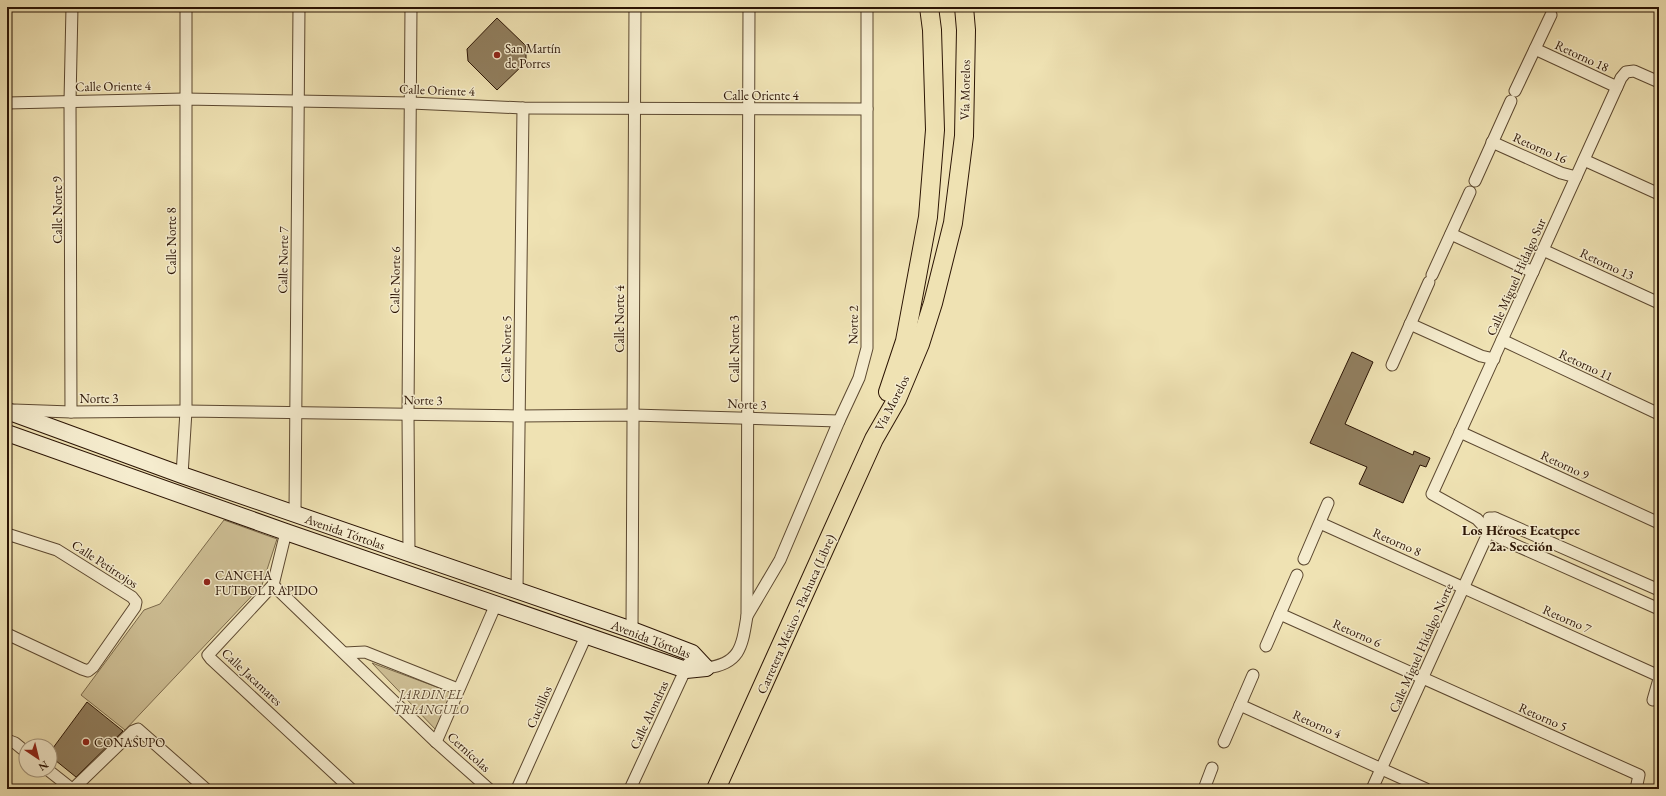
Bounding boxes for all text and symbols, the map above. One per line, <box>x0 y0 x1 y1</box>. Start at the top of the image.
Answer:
street label: Retorno 18 <box>1552 36 1612 76</box>
place label: San Martín de Porres <box>505 40 561 72</box>
marker: San Martín de Porres <box>492 50 502 60</box>
street label: Vía Morelos <box>956 60 974 120</box>
street label: Calle Oriente 4 <box>75 77 152 95</box>
street label: Calle Oriente 4 <box>399 80 476 100</box>
street label: Calle Oriente 4 <box>723 87 800 104</box>
street label: Retorno 16 <box>1510 129 1570 167</box>
street label: Calle Norte 9 <box>49 176 66 244</box>
street label: Calle Norte 8 <box>163 207 180 275</box>
street label: Calle Miguel Hidalgo Sur <box>1482 215 1550 338</box>
street label: Calle Norte 7 <box>274 225 292 294</box>
street label: Retorno 13 <box>1577 244 1637 284</box>
street label: Calle Norte 6 <box>386 246 404 314</box>
street label: Calle Norte 4 <box>611 285 628 353</box>
street label: Norte 2 <box>844 305 862 345</box>
street label: Calle Norte 5 <box>497 315 515 383</box>
street label: Calle Norte 3 <box>726 315 743 383</box>
street label: Retorno 11 <box>1556 345 1616 385</box>
street label: Vía Morelos <box>871 372 913 434</box>
street label: Norte 3 <box>79 390 119 407</box>
street label: Norte 3 <box>403 391 443 409</box>
street label: Norte 3 <box>727 395 767 413</box>
street label: Retorno 9 <box>1538 446 1593 484</box>
street label: Avenida Tórtolas <box>302 510 387 554</box>
district label: Los Héroes Ecatepec 2a. Sección <box>1462 521 1580 555</box>
street label: Retorno 8 <box>1370 524 1424 560</box>
street label: Carretera México - Pachuca (Libre) <box>753 531 839 697</box>
street label: Calle Petirrojos <box>69 536 141 592</box>
place label: CANCHA FUTBOL RAPIDO <box>215 567 318 599</box>
marker: CANCHA FUTBOL RAPIDO <box>202 577 212 587</box>
street label: Calle Miguel Hidalgo Norte <box>1385 581 1457 715</box>
street label: Retorno 7 <box>1540 601 1595 638</box>
street label: Retorno 6 <box>1330 615 1384 651</box>
street label: Avenida Tórtolas <box>608 616 693 662</box>
street label: Calle Jacamares <box>218 644 286 710</box>
street label: Calle Alondras <box>626 678 672 752</box>
street label: Cuclillos <box>522 683 556 731</box>
park label: JARDIN EL TRIANGULO <box>394 686 469 718</box>
street label: Retorno 5 <box>1516 699 1570 735</box>
street label: Retorno 4 <box>1290 706 1345 743</box>
street label: Cernícolas <box>444 728 494 776</box>
place label: CONASUPO <box>94 734 165 751</box>
marker: CONASUPO <box>81 737 91 747</box>
north arrow <box>18 738 58 778</box>
text: N <box>36 758 51 775</box>

